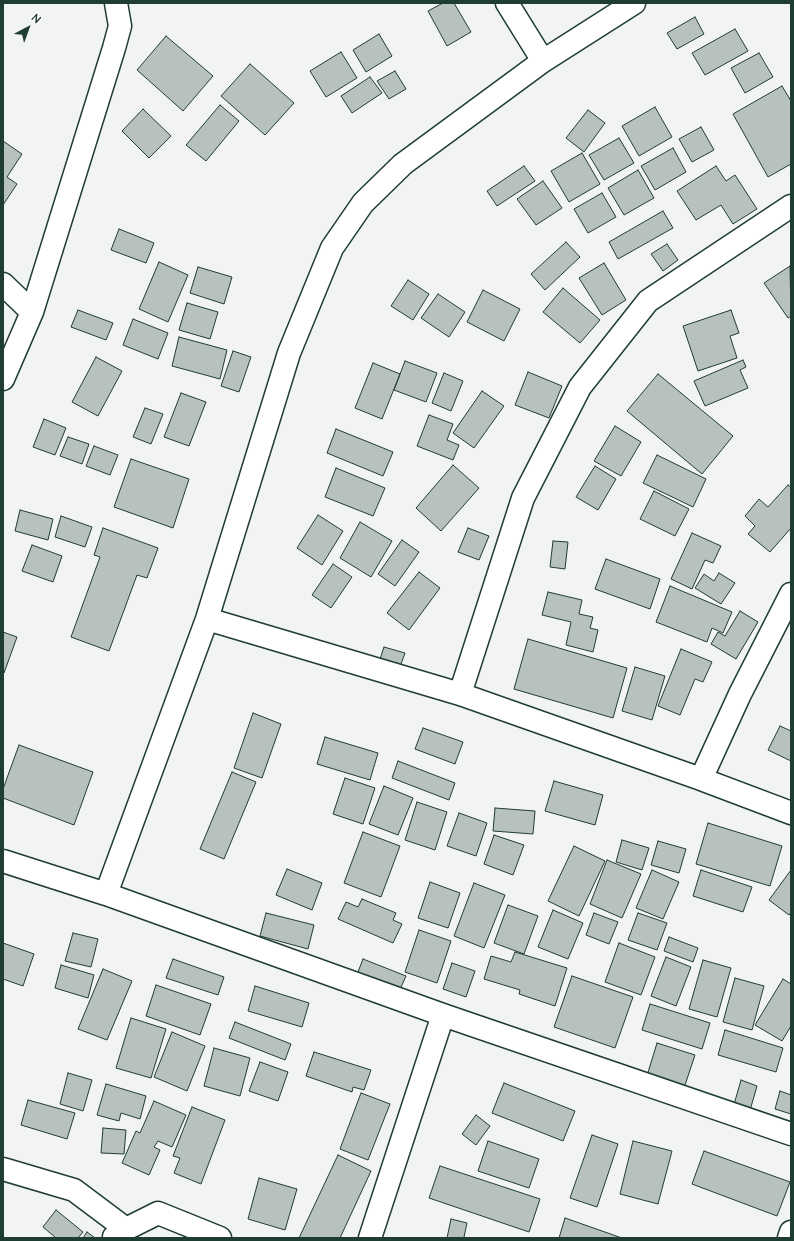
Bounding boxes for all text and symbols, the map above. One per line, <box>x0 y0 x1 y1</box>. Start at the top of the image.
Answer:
north arrow <box>8 8 48 48</box>
text: N <box>29 11 44 26</box>

